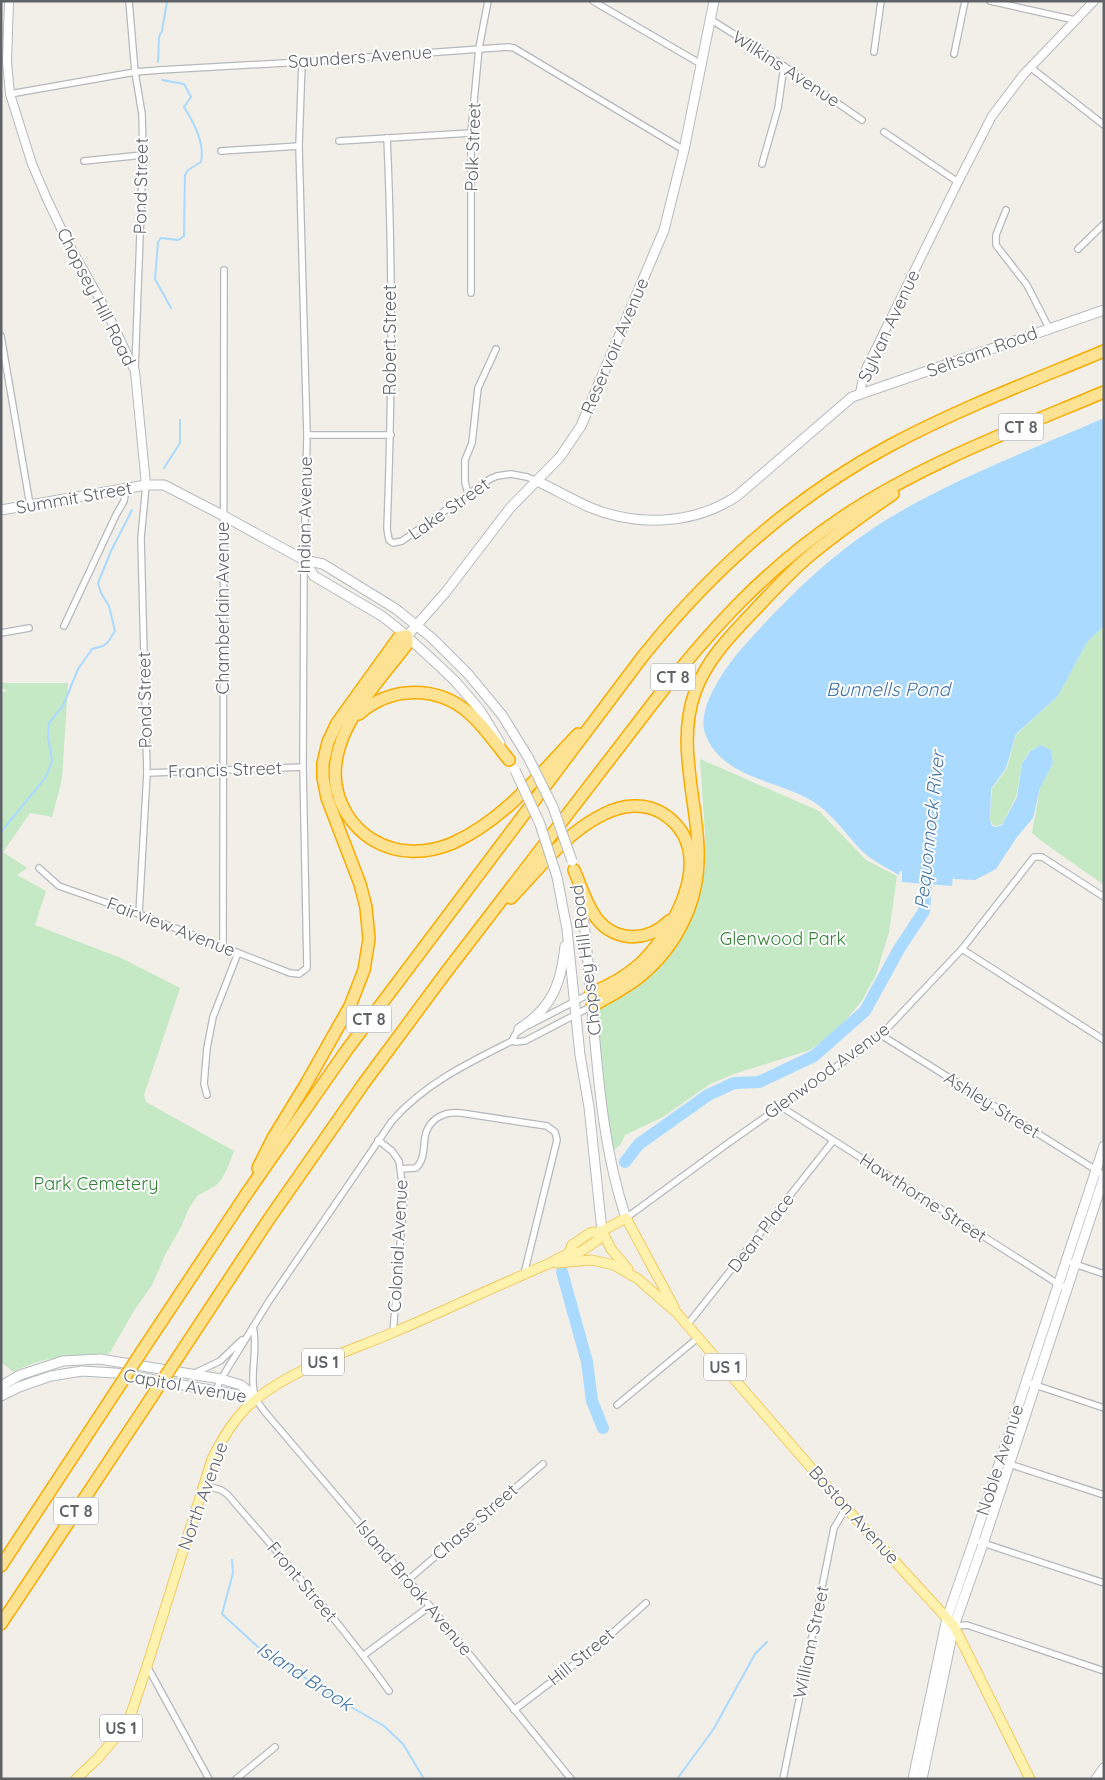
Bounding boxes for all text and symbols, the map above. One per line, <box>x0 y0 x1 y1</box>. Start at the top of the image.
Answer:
street label: Wilkins Avenue <box>728 25 845 112</box>
street label: Saunders Avenue <box>287 40 433 73</box>
street label: Polk Street <box>459 102 486 192</box>
street label: Pond Street <box>128 137 153 235</box>
street label: Chopsey Hill Road <box>52 224 141 370</box>
street label: Sylvan Avenue <box>852 266 925 386</box>
street label: Reservoir Avenue <box>575 274 654 418</box>
street label: Robert Street <box>378 284 401 396</box>
street label: Seltsam Road <box>923 321 1040 382</box>
road number: CT 8 <box>998 414 1044 441</box>
street label: Indian Avenue <box>292 456 317 574</box>
street label: Lake Street <box>404 472 494 545</box>
street label: Summit Street <box>14 476 134 519</box>
street label: Chamberlain Avenue <box>211 521 234 695</box>
street label: Pond Street <box>132 651 157 749</box>
road number: CT 8 <box>650 664 696 690</box>
water label: Bunnells Pond <box>826 677 952 701</box>
water label: Pequonnock River <box>909 747 950 910</box>
street label: Francis Street <box>168 756 282 783</box>
street label: Chopsey Hill Road <box>565 883 606 1037</box>
street label: Fairview Avenue <box>104 891 239 962</box>
park label: Glenwood Park <box>720 927 846 950</box>
road number: CT 8 <box>346 1006 392 1032</box>
street label: Glenwood Avenue <box>759 1017 894 1124</box>
street label: Ashley Street <box>940 1066 1044 1143</box>
street label: Hawthorne Street <box>855 1148 991 1247</box>
park label: Park Cemetery <box>34 1172 158 1195</box>
street label: Colonial Avenue <box>383 1179 412 1313</box>
street label: Dean Place <box>722 1188 799 1277</box>
road number: US 1 <box>302 1348 344 1375</box>
road number: US 1 <box>704 1354 746 1380</box>
street label: Capitol Avenue <box>122 1363 249 1408</box>
street label: Noble Avenue <box>971 1401 1028 1518</box>
street label: North Avenue <box>172 1438 233 1553</box>
street label: Boston Avenue <box>804 1461 905 1569</box>
street label: Chase Street <box>427 1478 522 1565</box>
road number: CT 8 <box>54 1498 98 1524</box>
street label: Island Brook Avenue <box>351 1515 478 1660</box>
street label: Front Street <box>262 1537 343 1627</box>
street label: William Street <box>787 1583 834 1700</box>
street label: Hill Street <box>543 1623 619 1690</box>
water label: Island Brook <box>252 1636 359 1717</box>
road number: US 1 <box>100 1715 142 1742</box>

